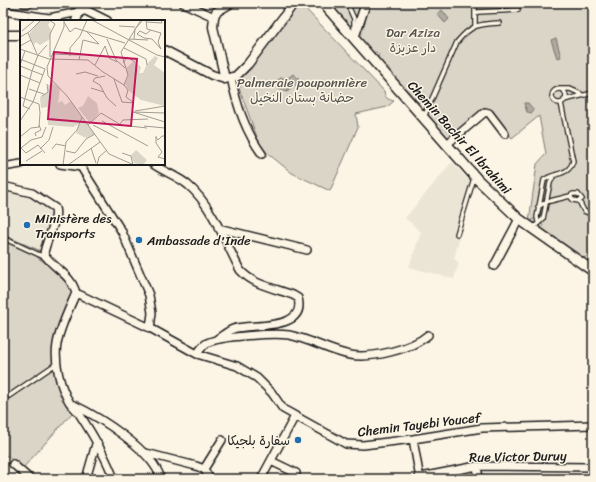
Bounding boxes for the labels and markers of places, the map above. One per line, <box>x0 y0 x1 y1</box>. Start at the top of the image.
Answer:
place label: Ministère des Transports <box>35 207 112 245</box>
marker: Ministère des Transports <box>22 220 32 230</box>
place label: Ambassade d'Inde <box>146 229 251 252</box>
marker: Ambassade d'Inde <box>134 235 144 245</box>
place label: سفارة بلجيكا <box>227 429 290 452</box>
marker: سفارة بلجيكا <box>293 435 303 445</box>

